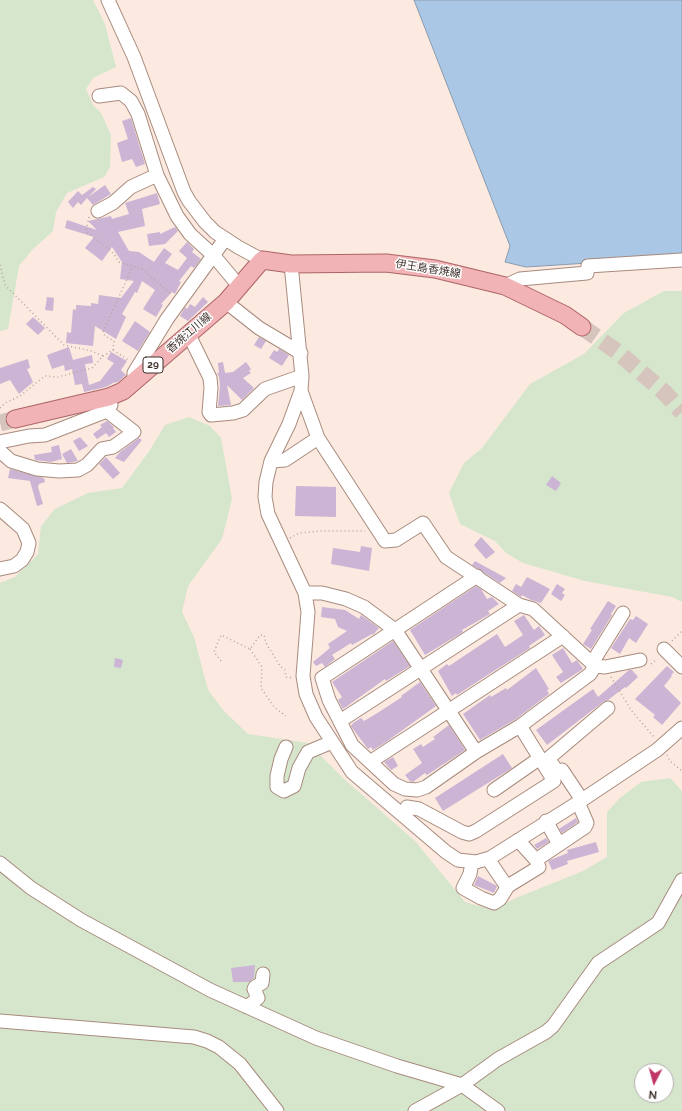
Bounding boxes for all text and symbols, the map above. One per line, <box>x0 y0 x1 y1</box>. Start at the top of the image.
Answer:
street label: 伊王島香焼線 <box>394 257 462 281</box>
street label: 香焼江川線 <box>164 310 214 356</box>
road number: 29 <box>143 357 163 373</box>
north arrow <box>634 1063 674 1103</box>
text: N <box>648 1088 658 1101</box>

